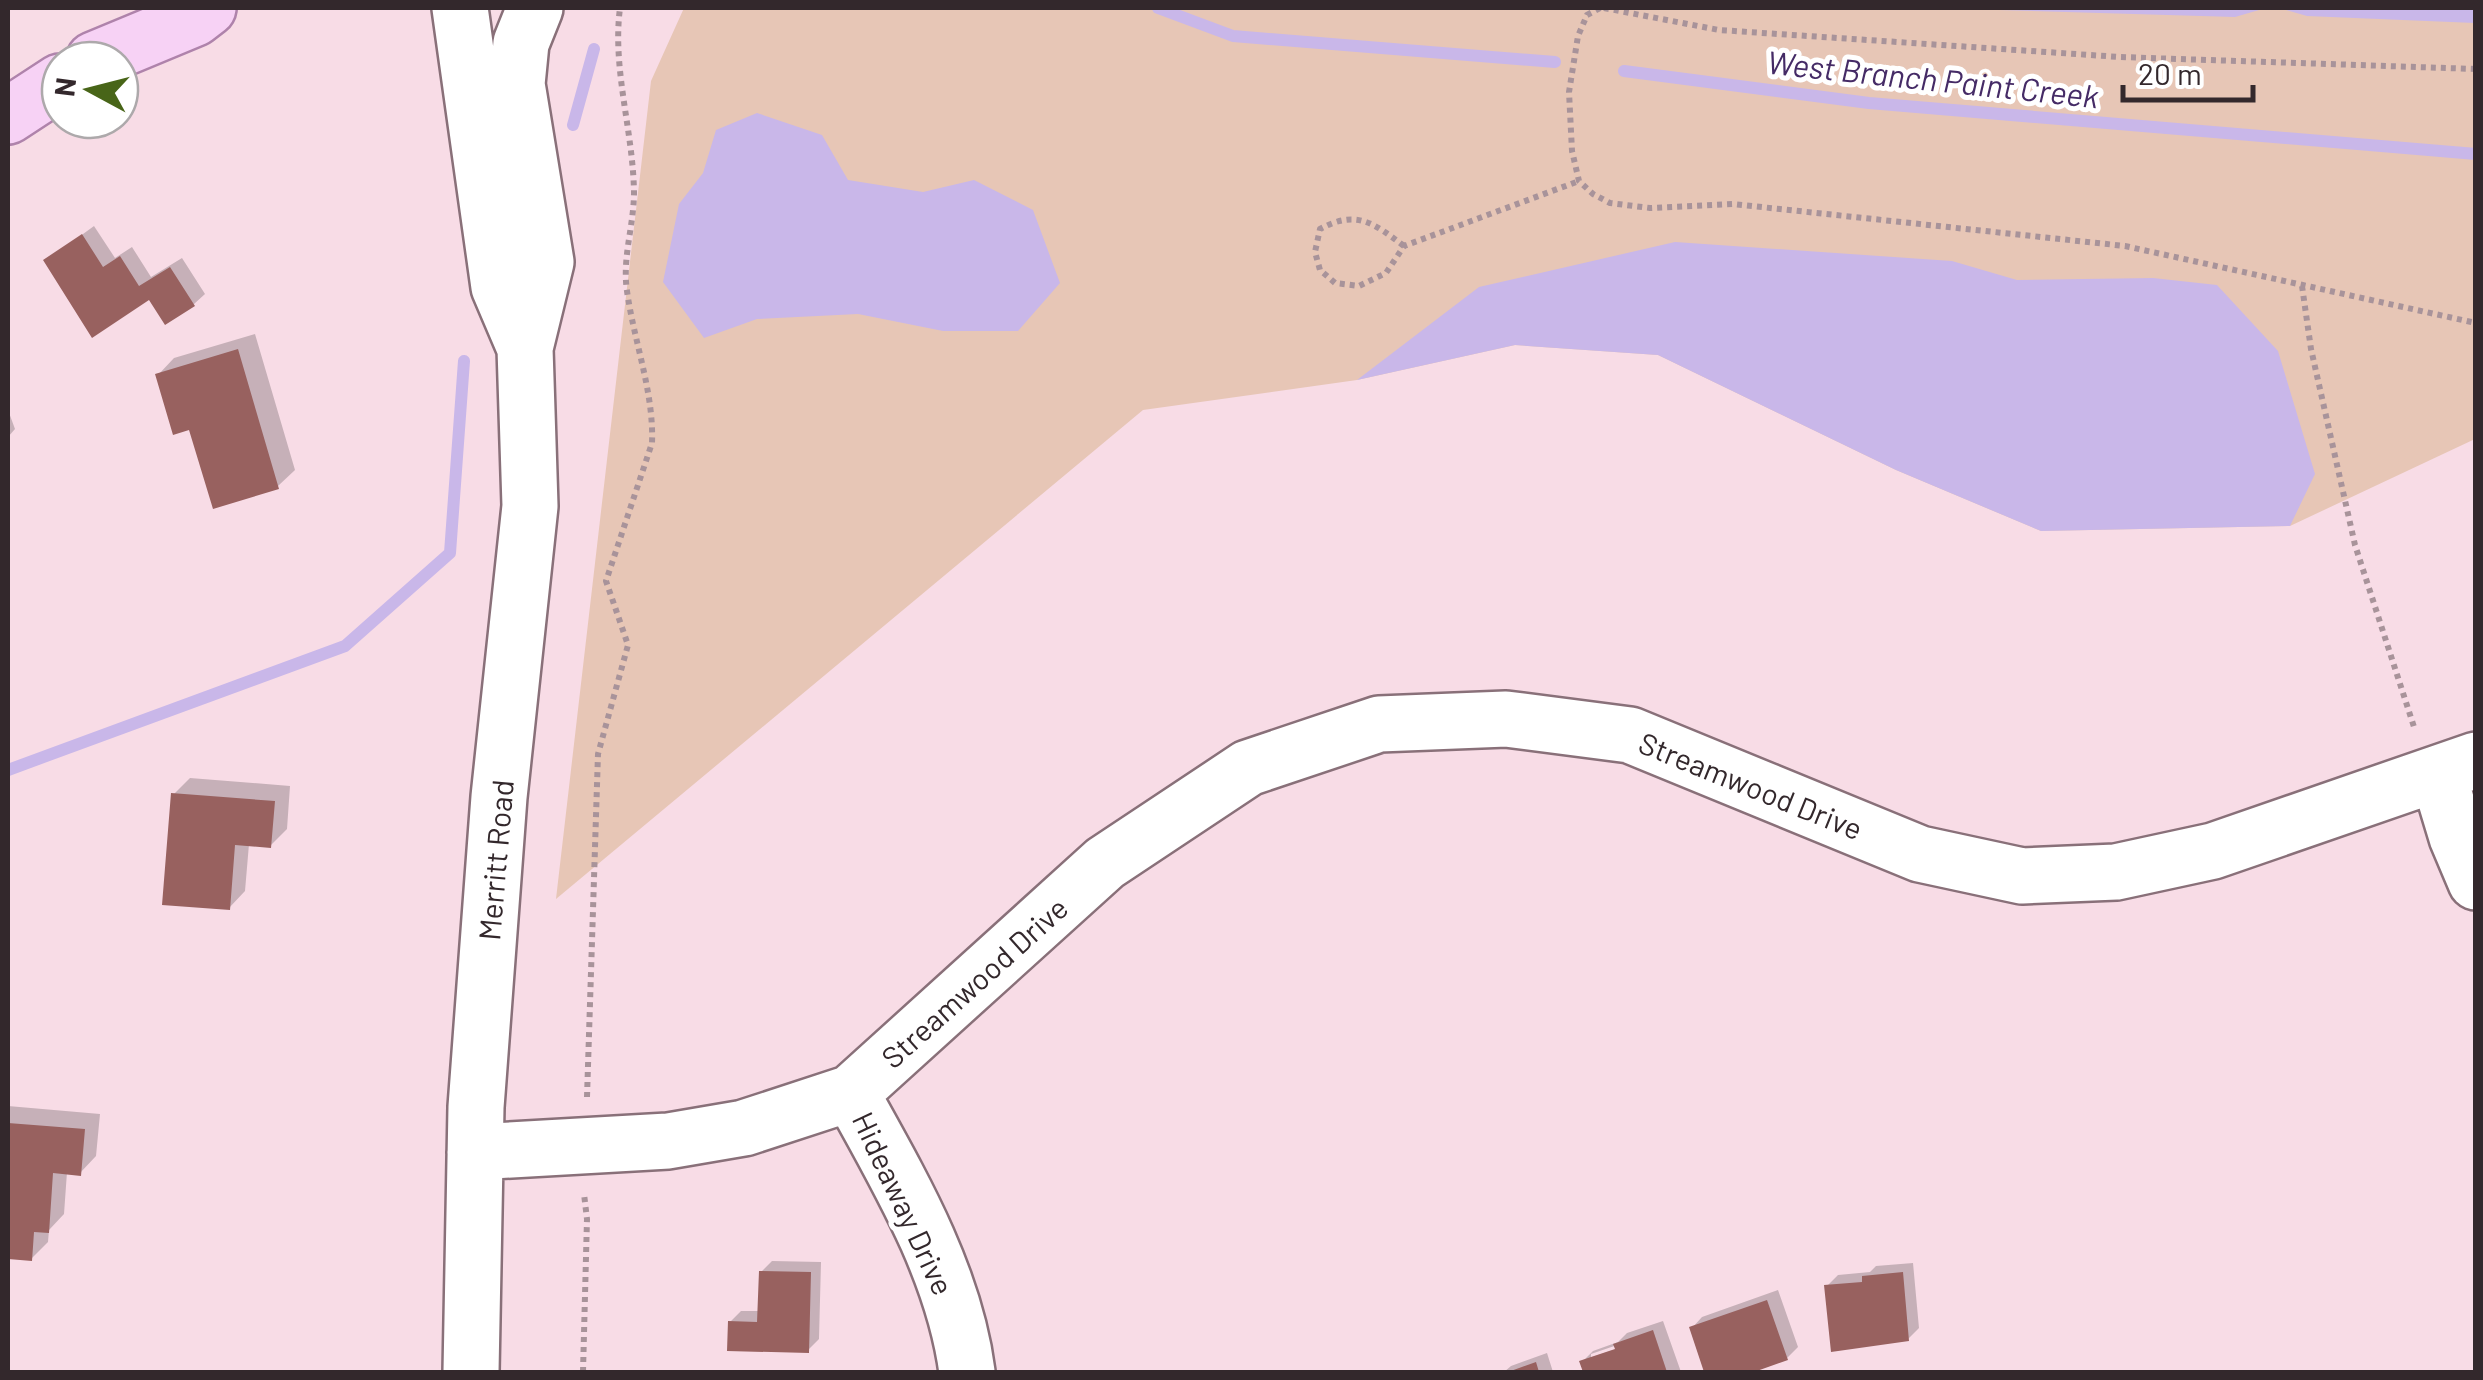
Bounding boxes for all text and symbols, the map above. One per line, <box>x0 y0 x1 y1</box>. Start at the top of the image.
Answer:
north arrow <box>40 40 140 140</box>
scale bar <box>2123 40 2253 102</box>
water label: West Branch Paint Creek <box>1765 42 2101 114</box>
text: 20 m <box>2138 55 2202 91</box>
text: N <box>46 76 82 98</box>
street label: Streamwood Drive <box>1634 724 1868 846</box>
street label: Merritt Road <box>470 778 520 942</box>
street label: Streamwood Drive <box>874 889 1074 1075</box>
street label: Hideaway Drive <box>846 1106 962 1300</box>

